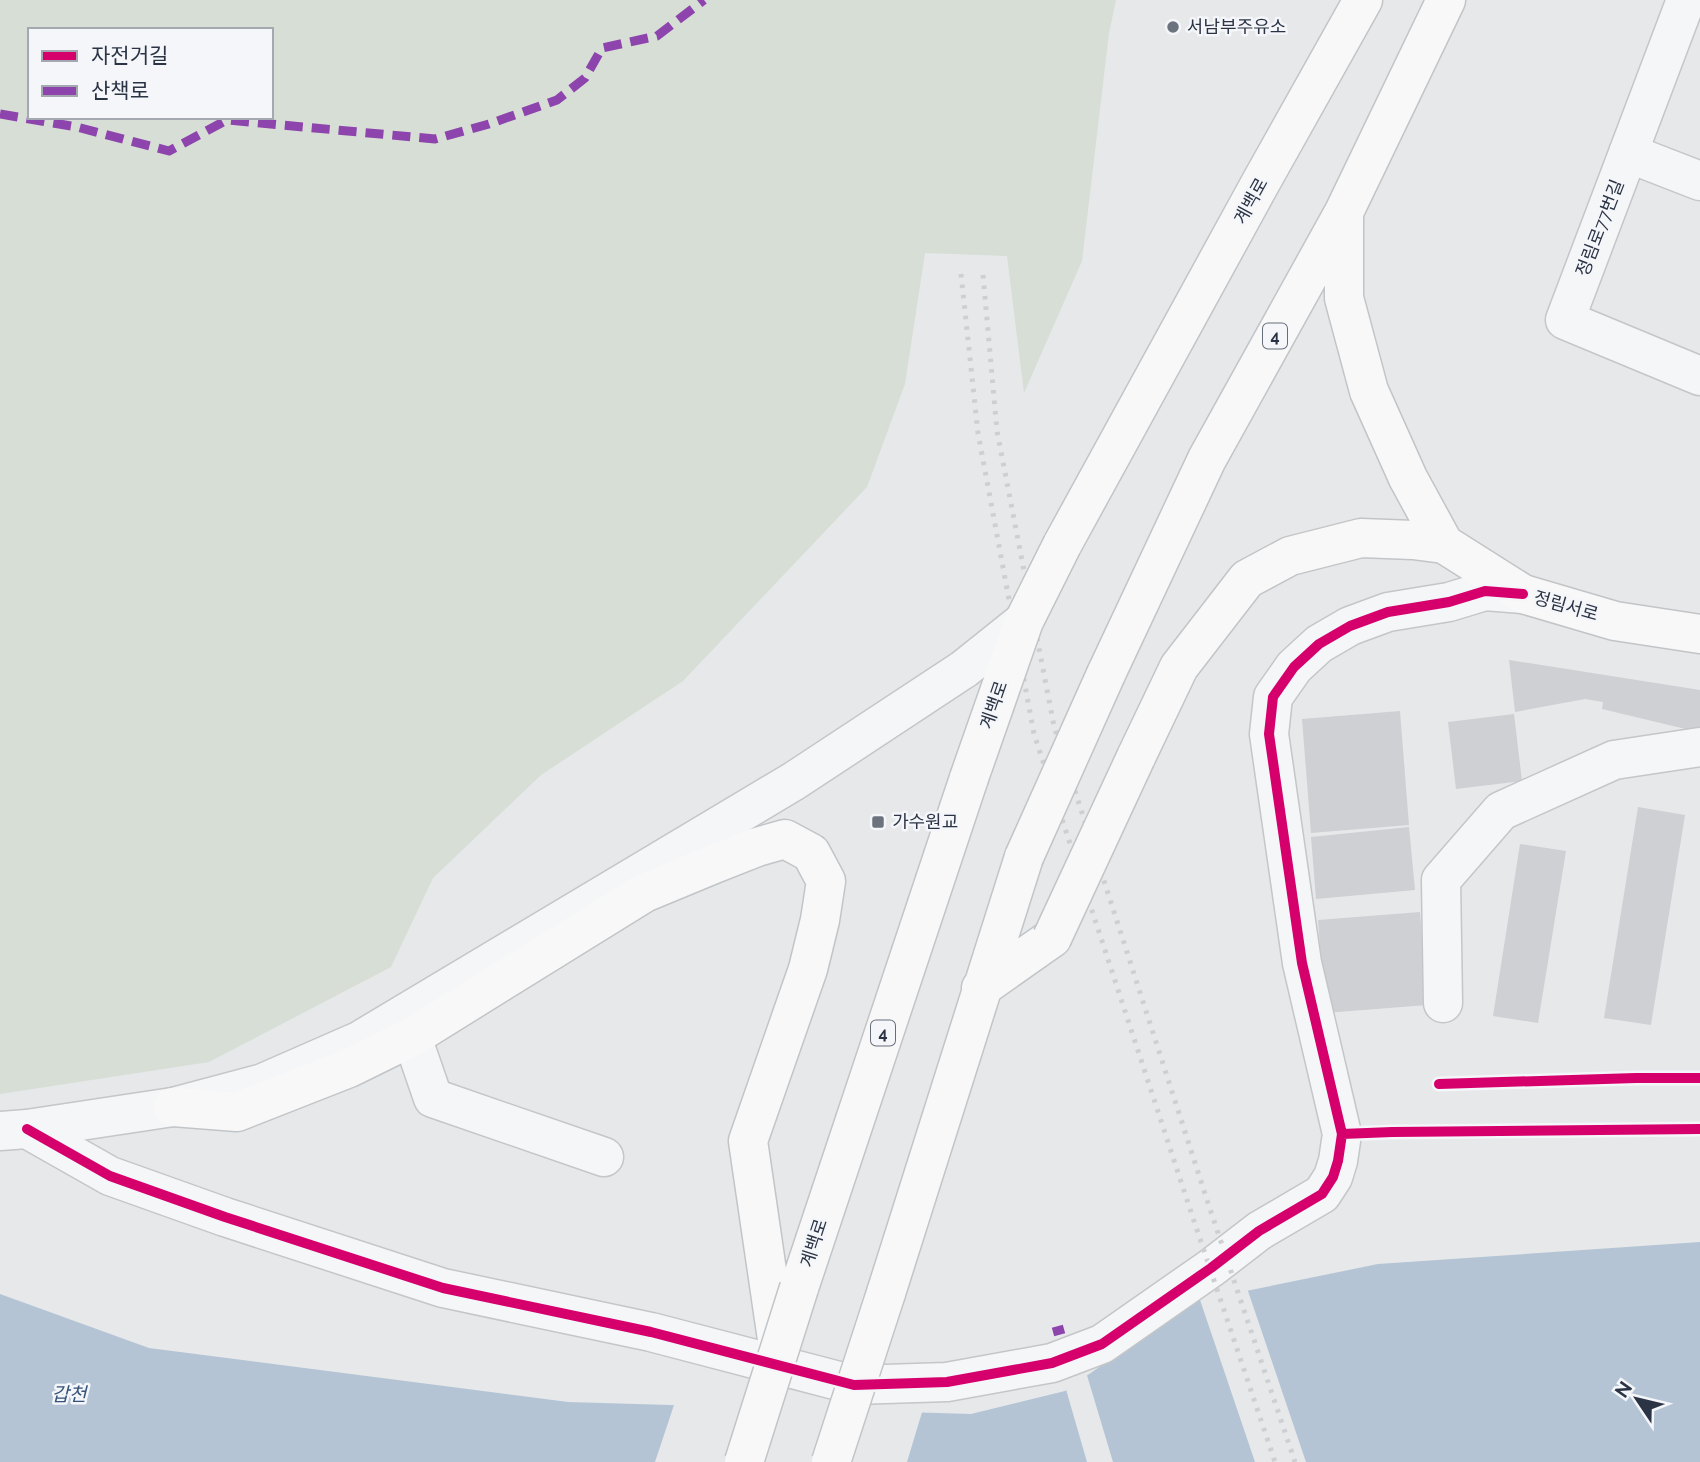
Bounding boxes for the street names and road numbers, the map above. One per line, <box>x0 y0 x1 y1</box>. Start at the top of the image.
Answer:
street label: 계백로 <box>1229 174 1272 228</box>
street label: 정림로77번길 <box>1571 176 1628 279</box>
road number: 4 <box>1263 324 1287 348</box>
street label: 정림서로 <box>1531 586 1601 625</box>
street label: 계백로 <box>976 678 1012 732</box>
road number: 4 <box>871 1021 895 1046</box>
street label: 계백로 <box>796 1216 831 1270</box>

